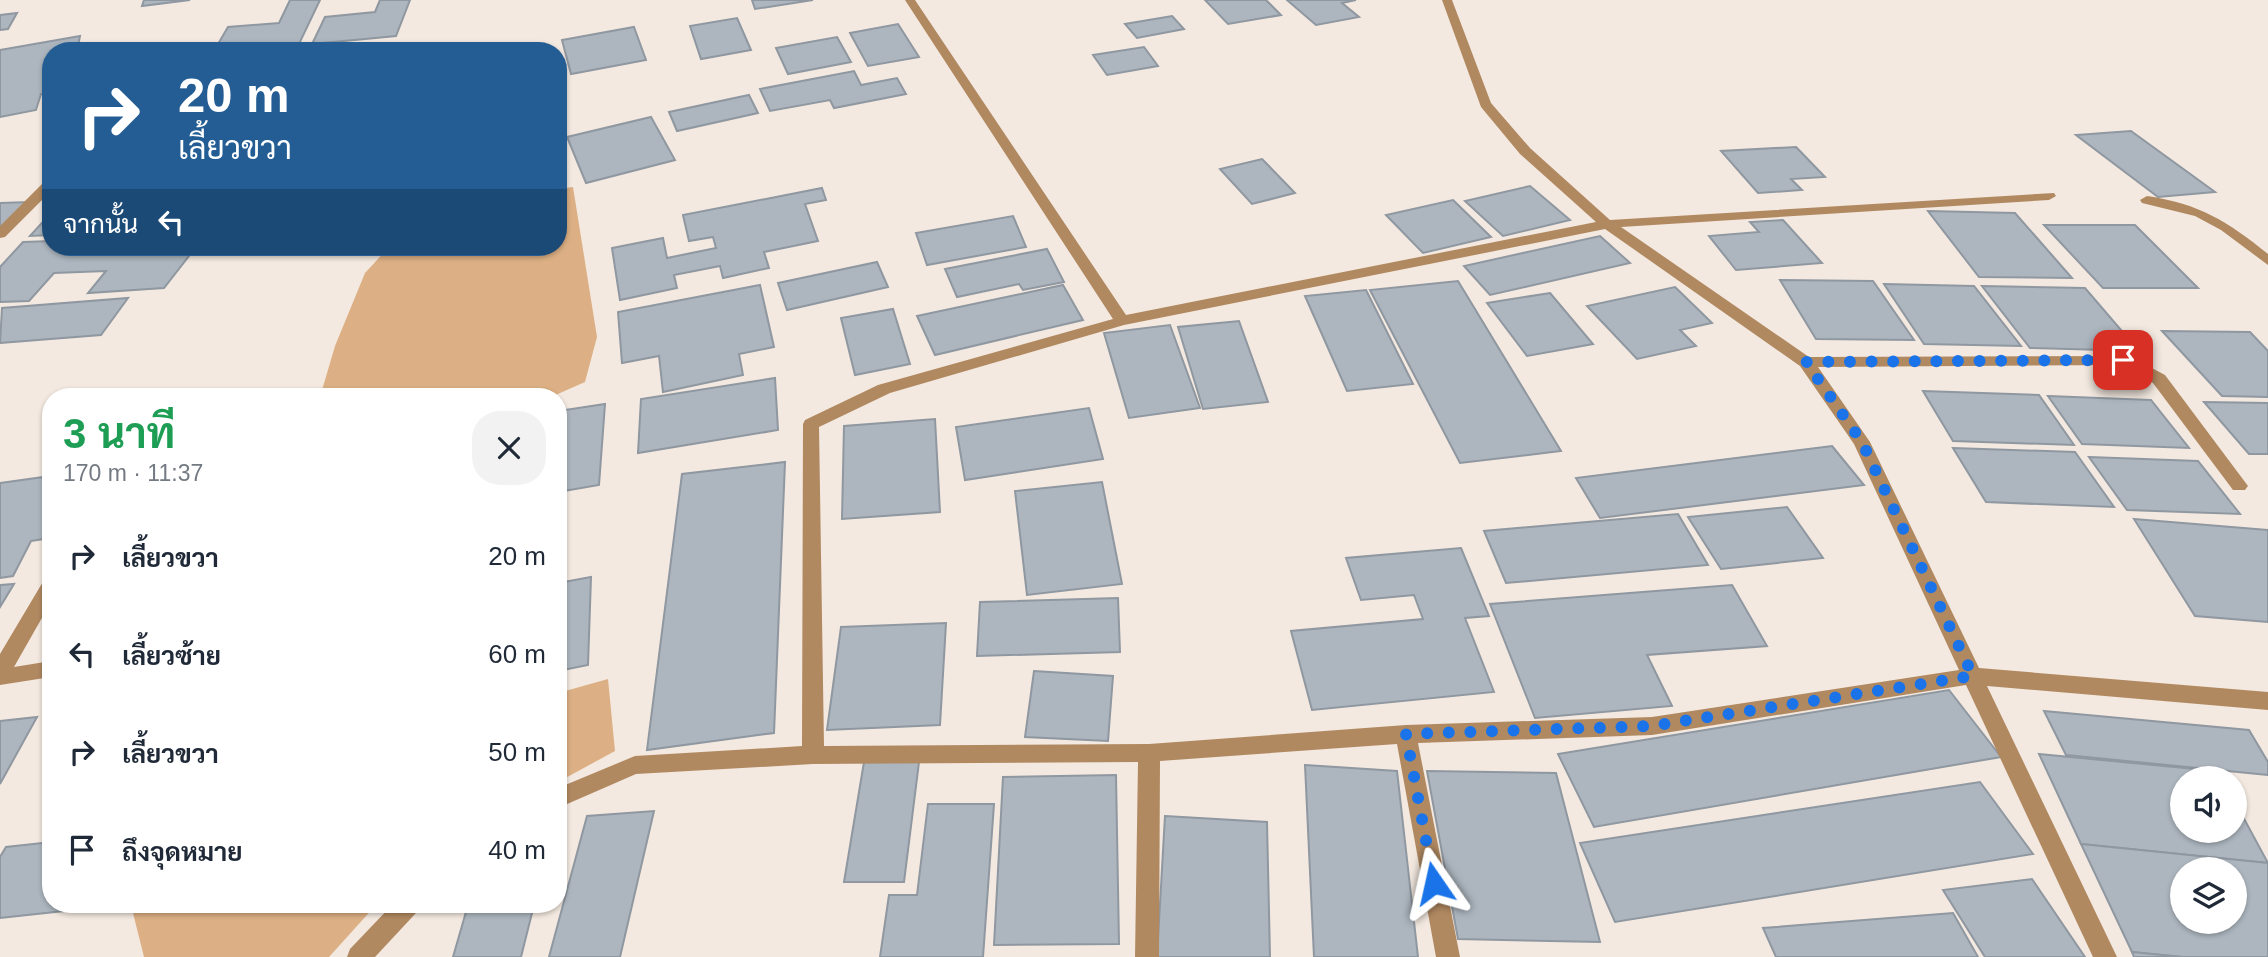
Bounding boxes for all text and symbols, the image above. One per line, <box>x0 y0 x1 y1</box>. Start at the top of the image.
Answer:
text: 20 m <box>178 68 290 122</box>
icon: right <box>63 70 154 161</box>
text: เลี้ยวขวา <box>178 130 292 166</box>
icon: left <box>152 203 190 241</box>
text: จากนั้น <box>63 209 138 239</box>
pin <box>2093 330 2153 390</box>
icon: arrive <box>2104 341 2142 379</box>
text: 3 นาที <box>63 410 175 457</box>
button: close <box>472 411 546 485</box>
text: 170 m · 11:37 <box>63 460 203 486</box>
icon: right <box>63 537 101 575</box>
text: 20 m <box>488 541 546 571</box>
text: เลี้ยวขวา <box>122 543 219 573</box>
icon: left <box>63 635 101 673</box>
text: 60 m <box>488 639 546 669</box>
text: เลี้ยวซ้าย <box>122 641 221 671</box>
icon: right <box>63 733 101 771</box>
text: 50 m <box>488 737 546 767</box>
text: เลี้ยวขวา <box>122 739 219 769</box>
map controls <box>2170 766 2247 934</box>
button: sound <box>2170 766 2247 843</box>
icon: arrive <box>63 831 101 869</box>
text: 40 m <box>488 835 546 865</box>
text: ถึงจุดหมาย <box>122 837 243 867</box>
position arrow <box>1397 846 1471 920</box>
button: layers <box>2170 857 2247 934</box>

